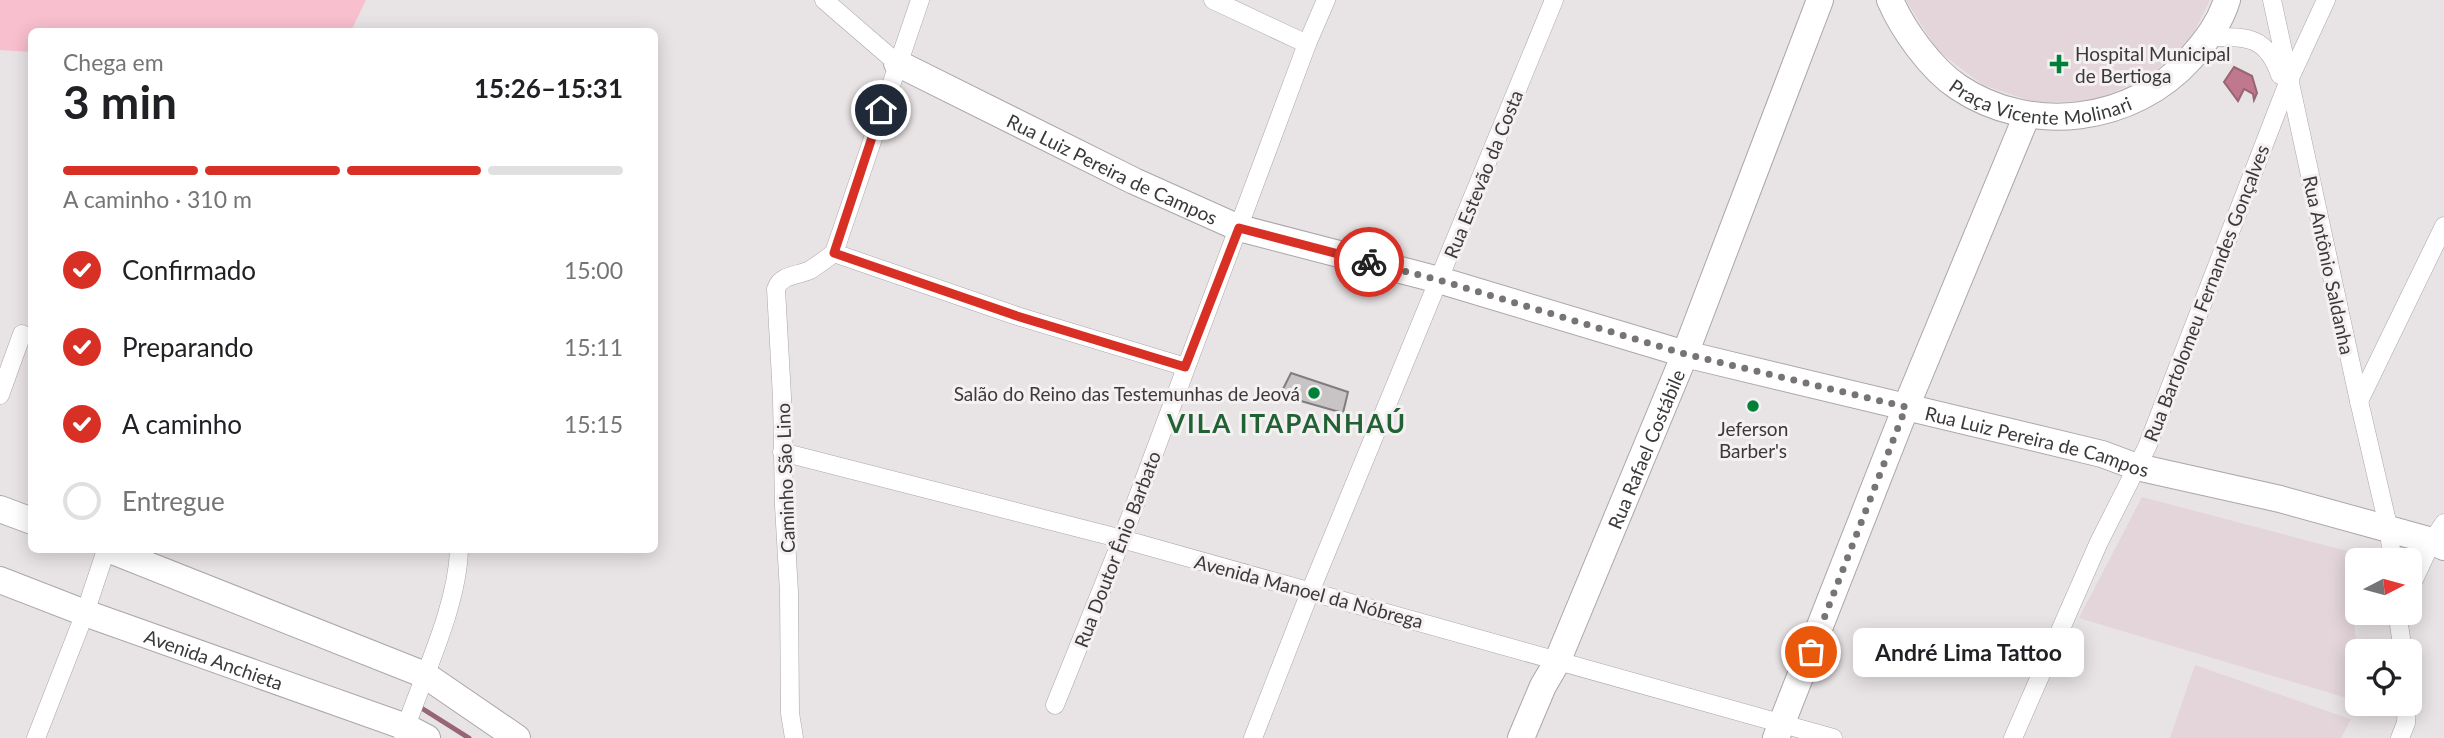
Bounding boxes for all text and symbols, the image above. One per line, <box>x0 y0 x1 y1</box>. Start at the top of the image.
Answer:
place label: Hospital Municipal de Bertioga <box>2075 42 2230 87</box>
text: Chega em <box>63 48 164 76</box>
marker: Hospital Municipal de Bertioga <box>2049 54 2069 74</box>
text: 15:26–15:31 <box>474 72 623 104</box>
street label: Praça Vicente Molinari <box>1945 73 2135 128</box>
text: 3 min <box>63 74 177 129</box>
pin <box>851 80 911 140</box>
street label: Rua Estevão da Costa <box>1439 87 1527 261</box>
icon: home <box>862 91 900 129</box>
street label: Rua Luiz Pereira de Campos <box>1004 108 1221 228</box>
street label: Rua Bartolomeu Fernandes Gonçalves <box>2139 141 2273 445</box>
street label: Rua Antônio Saldanha <box>2299 173 2359 357</box>
text: A caminho · 310 m <box>63 185 252 213</box>
courier <box>1334 227 1404 297</box>
icon: bike <box>1350 243 1388 281</box>
icon: check <box>63 251 101 289</box>
text: Confirmado <box>122 254 256 286</box>
text: 15:00 <box>564 256 623 284</box>
icon: check <box>63 328 101 366</box>
text: Preparando <box>122 331 254 363</box>
text: 15:11 <box>564 333 623 361</box>
street label: Rua Rafael Costábile <box>1602 366 1689 532</box>
place label: Salão do Reino das Testemunhas de Jeová <box>954 382 1300 405</box>
marker: Salão do Reino das Testemunhas de Jeová <box>1306 385 1322 401</box>
marker: Jeferson Barber's <box>1745 398 1761 414</box>
street label: Rua Luiz Pereira de Campos <box>1923 401 2151 481</box>
street label: Caminho São Lino <box>771 403 799 553</box>
icon: check <box>63 405 101 443</box>
district label: VILA ITAPANHAÚ <box>1166 407 1407 439</box>
text: A caminho <box>122 408 242 440</box>
text: 15:15 <box>564 410 623 438</box>
place label: Jeferson Barber's <box>1718 417 1788 462</box>
street label: Rua Doutor Ênio Barbato <box>1069 448 1165 650</box>
text: Entregue <box>122 485 225 517</box>
north arrow <box>2345 548 2422 625</box>
map controls <box>2345 548 2422 716</box>
street label: Avenida Manoel da Nóbrega <box>1192 549 1426 633</box>
pin <box>1781 622 1841 682</box>
street label: Avenida Anchieta <box>142 624 286 694</box>
callout: André Lima Tattoo <box>1853 628 2084 676</box>
icon: bag <box>1792 633 1830 671</box>
text: André Lima Tattoo <box>1875 638 2062 666</box>
button: locate <box>2345 639 2422 716</box>

